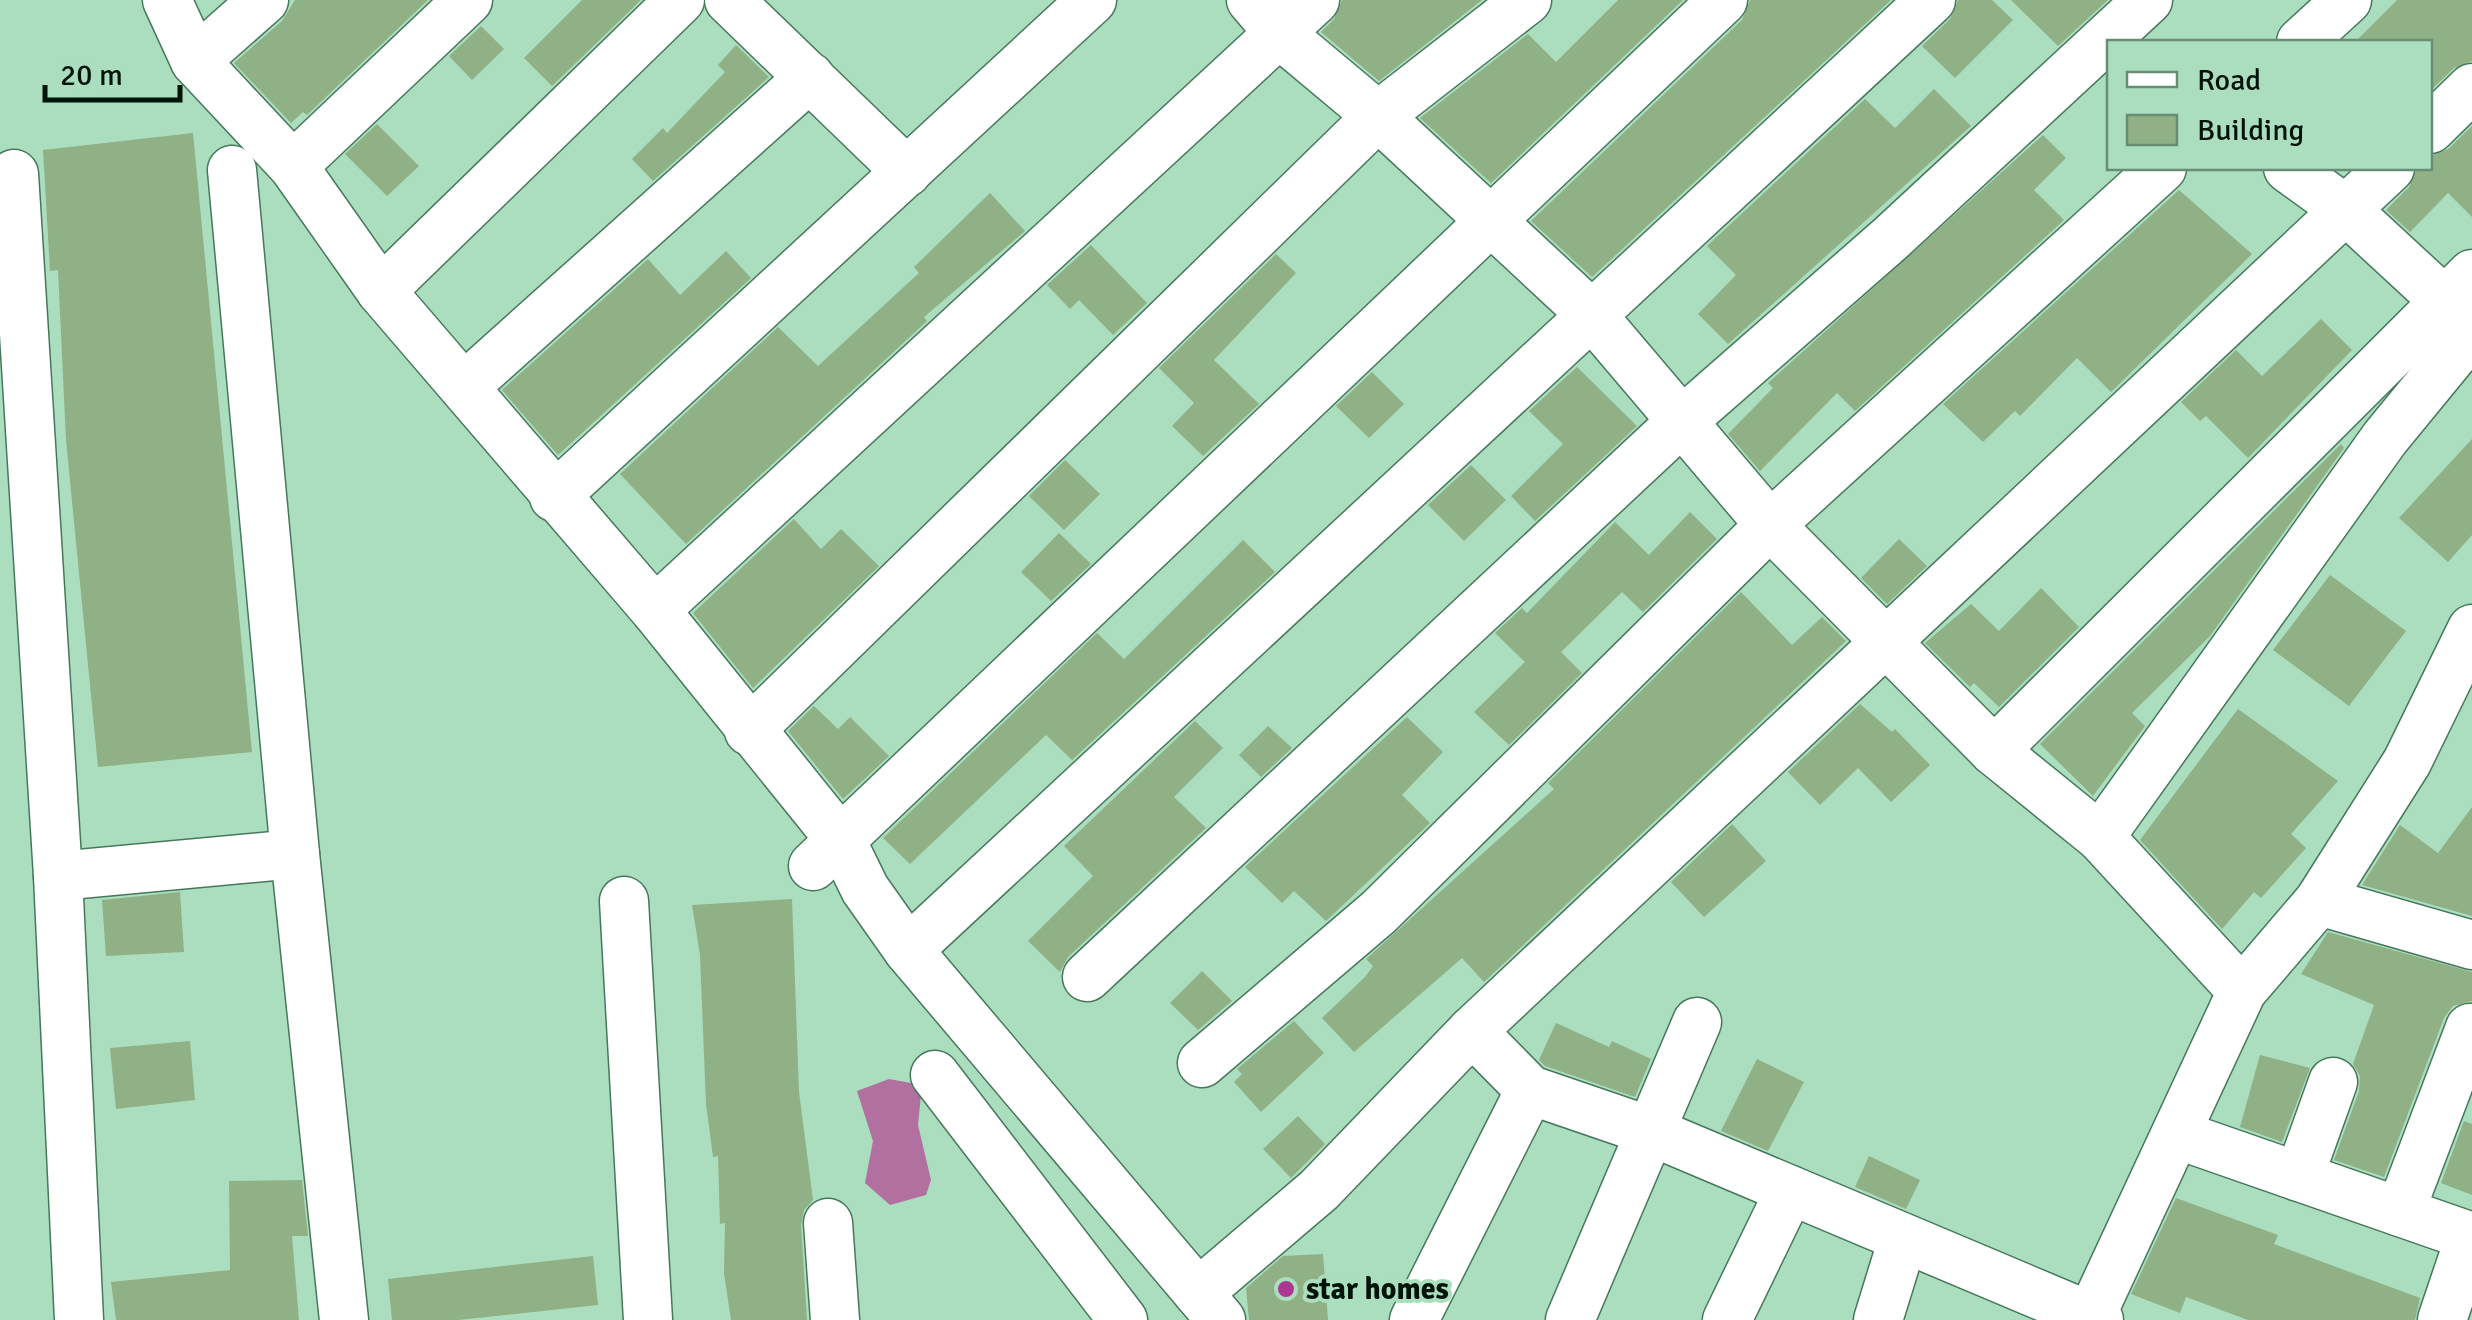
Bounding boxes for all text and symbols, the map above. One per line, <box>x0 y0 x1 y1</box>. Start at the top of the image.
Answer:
scale bar <box>45 40 180 102</box>
legend <box>2107 40 2432 170</box>
text: 20 m <box>60 57 123 94</box>
text: Road <box>2197 62 2261 99</box>
text: Building <box>2197 112 2304 149</box>
place label: star homes <box>1306 1271 1449 1308</box>
marker: star homes <box>1275 1278 1297 1300</box>

